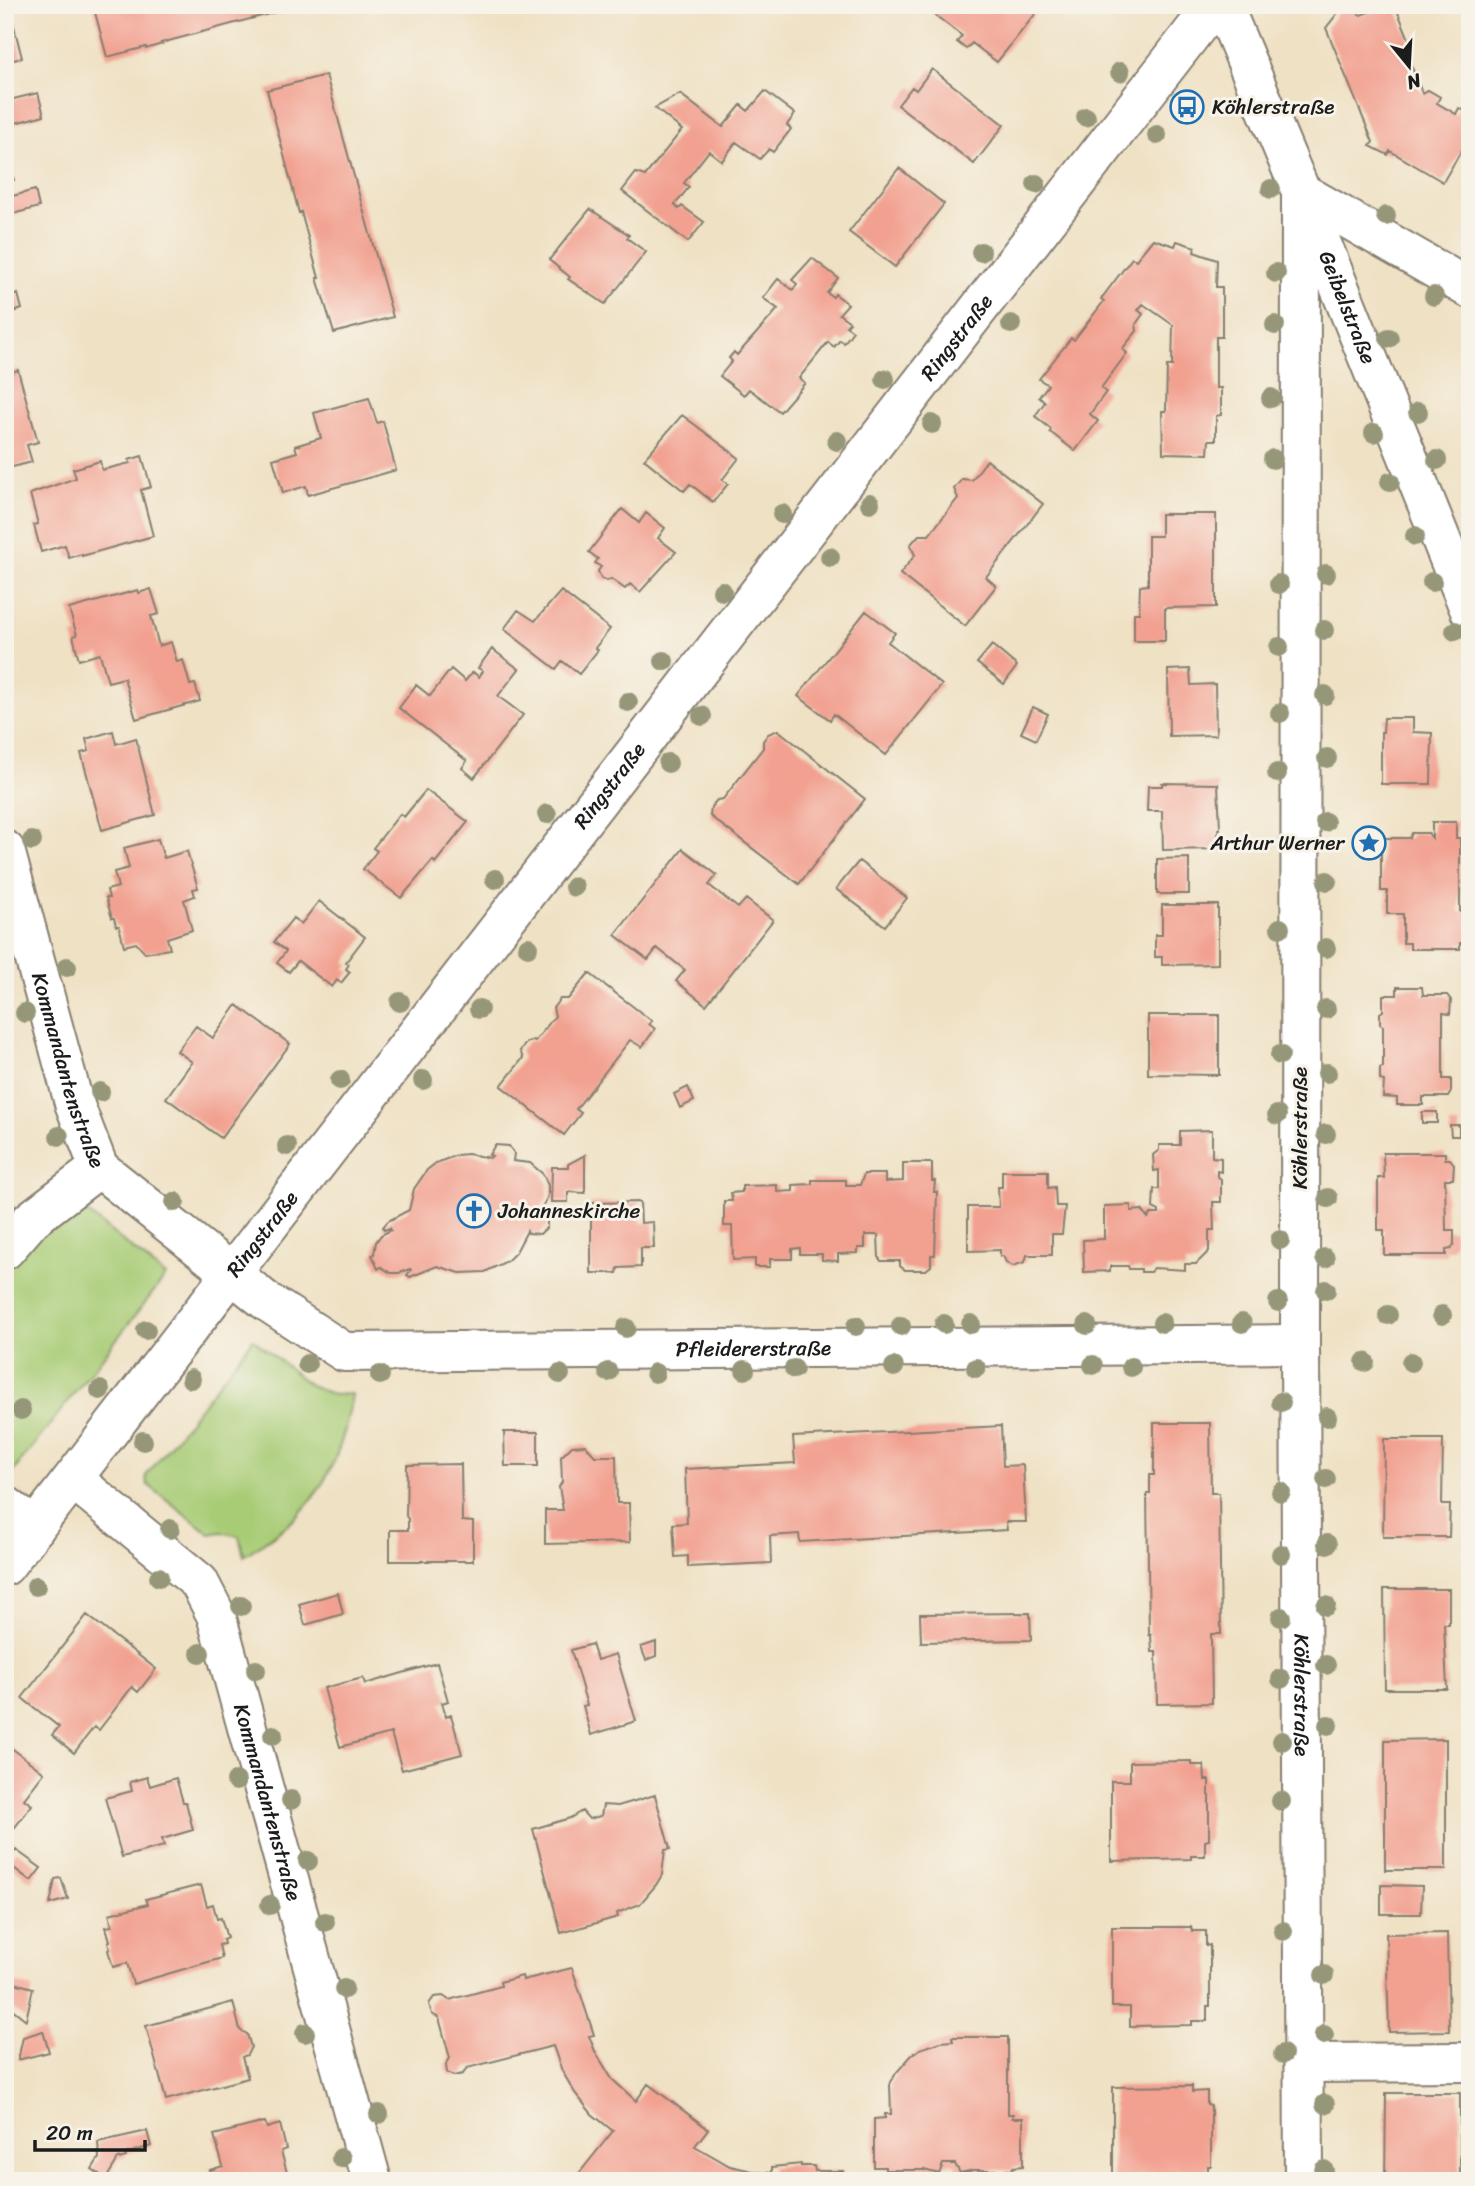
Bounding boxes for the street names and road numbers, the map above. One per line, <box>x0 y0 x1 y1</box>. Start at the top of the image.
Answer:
street label: Geibelstraße <box>1308 245 1388 370</box>
street label: Ringstraße <box>910 285 1003 389</box>
street label: Ringstraße <box>563 734 656 838</box>
street label: Kommandantenstraße <box>20 968 116 1174</box>
street label: Köhlerstraße <box>1281 1067 1319 1189</box>
street label: Ringstraße <box>216 1182 308 1286</box>
street label: Pfleidererstraße <box>676 1329 831 1368</box>
street label: Köhlerstraße <box>1282 1634 1321 1756</box>
street label: Kommandantenstraße <box>222 1699 313 1905</box>

